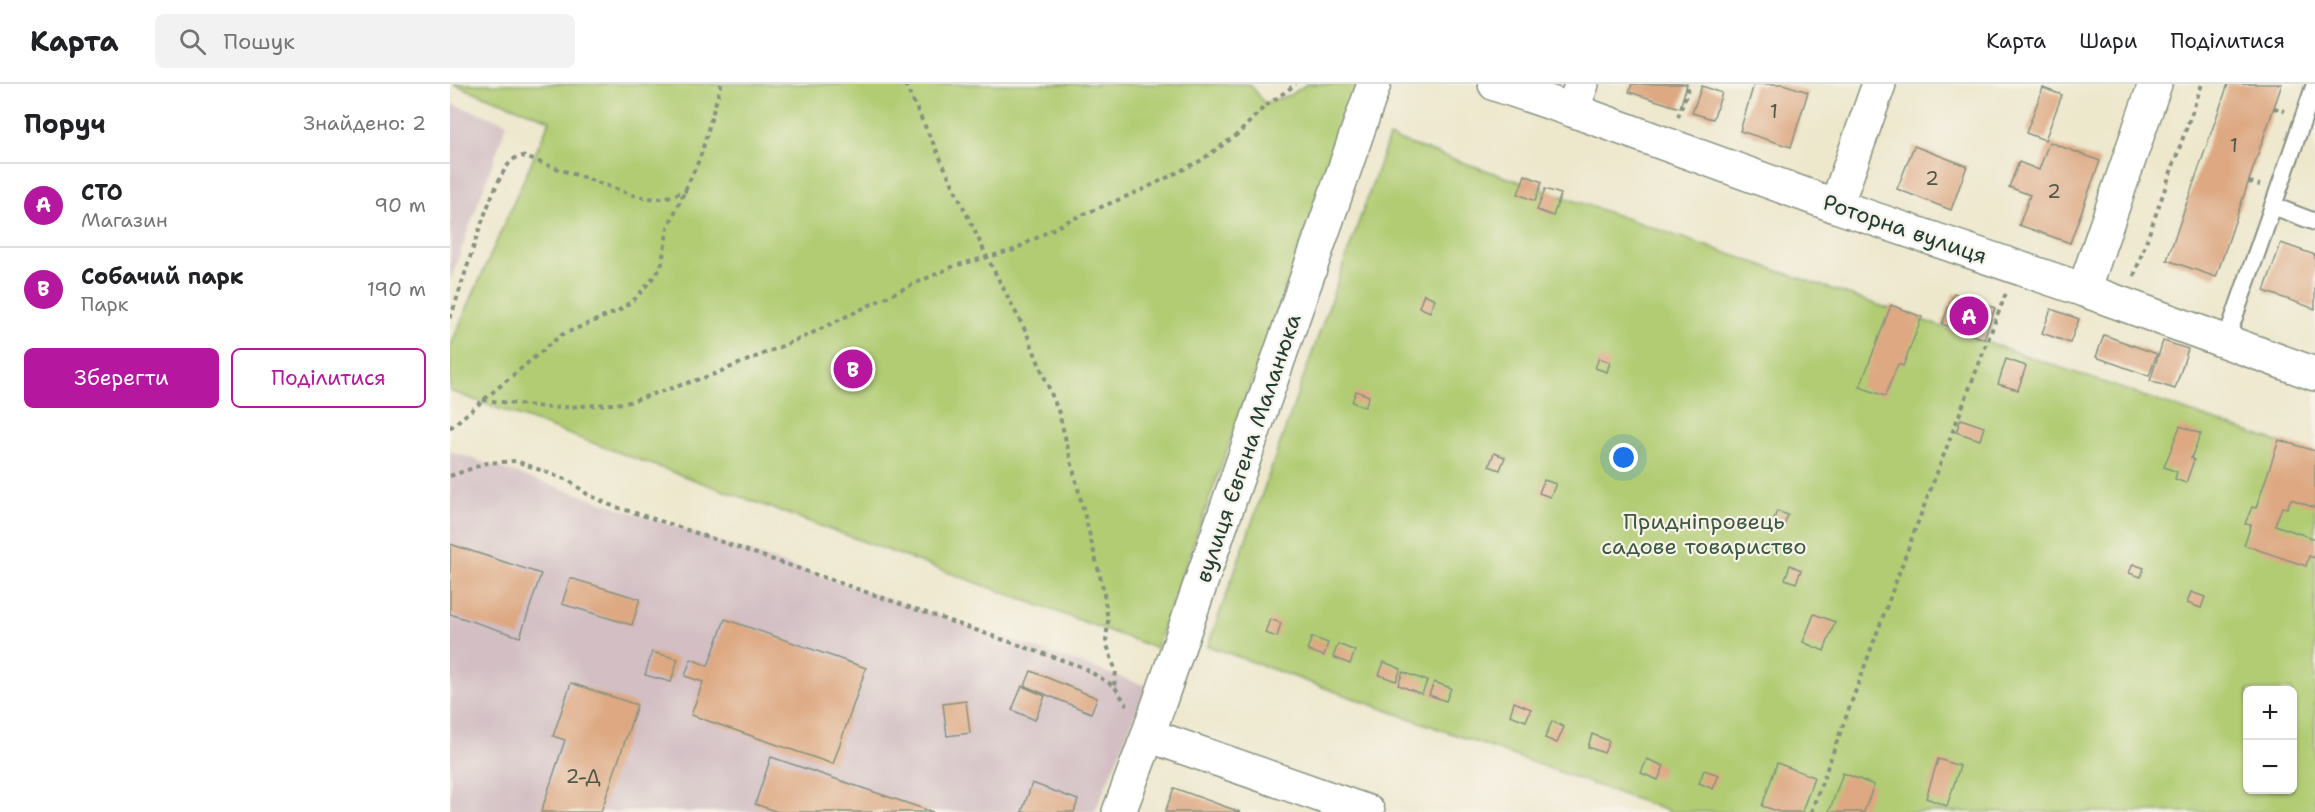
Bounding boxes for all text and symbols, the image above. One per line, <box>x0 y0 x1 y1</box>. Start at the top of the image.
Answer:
search box <box>155 14 575 68</box>
text: Карта <box>30 22 119 60</box>
icon: search <box>176 25 209 58</box>
text: Пошук <box>224 27 295 56</box>
text: Карта <box>1986 27 2046 55</box>
text: Шари <box>2079 27 2137 55</box>
text: Поділитися <box>2170 27 2285 55</box>
house number: 1 <box>1770 98 1778 124</box>
text: Поруч <box>24 106 106 141</box>
text: Знайдено: 2 <box>303 110 426 136</box>
house number: 1 <box>2230 132 2238 158</box>
house number: 2 <box>1925 165 1939 191</box>
text: СТО <box>81 178 123 207</box>
house number: 2 <box>2047 178 2061 204</box>
street label: Роторна вулиця <box>1819 187 1991 271</box>
text: A <box>36 192 51 218</box>
text: 90 m <box>374 192 426 218</box>
text: Магазин <box>81 207 168 233</box>
text: Собачий парк <box>81 262 244 291</box>
text: B <box>37 276 50 302</box>
text: 190 m <box>367 276 426 302</box>
text: Парк <box>81 291 128 317</box>
pin: A <box>1950 294 1988 338</box>
street label: вулиця Євгена Маланюка <box>1188 310 1308 586</box>
pin: B <box>834 346 872 392</box>
button: Зберегти <box>24 348 219 408</box>
button: Поділитися <box>231 348 426 408</box>
your location <box>1609 443 1638 472</box>
park label: Придніпровець садове товариство <box>1601 507 1807 561</box>
map controls <box>2243 686 2297 794</box>
button: + <box>2243 686 2297 740</box>
button: − <box>2243 740 2297 794</box>
house number: 2-Д <box>565 763 601 789</box>

